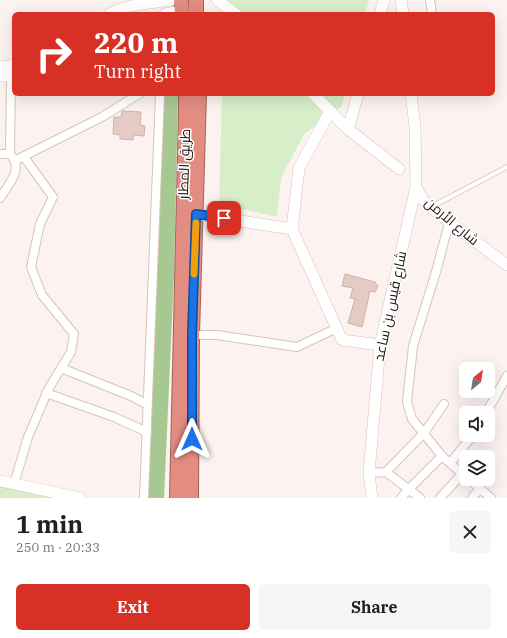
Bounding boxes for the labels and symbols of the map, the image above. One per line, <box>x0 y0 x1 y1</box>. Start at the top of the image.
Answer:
street label: طريق المطار <box>174 128 194 201</box>
street label: شارع الأرمن <box>421 193 483 249</box>
pin <box>207 201 241 235</box>
street label: شارع قيس بن ساعد <box>370 249 410 363</box>
north arrow <box>459 362 495 398</box>
position arrow <box>171 418 213 460</box>

